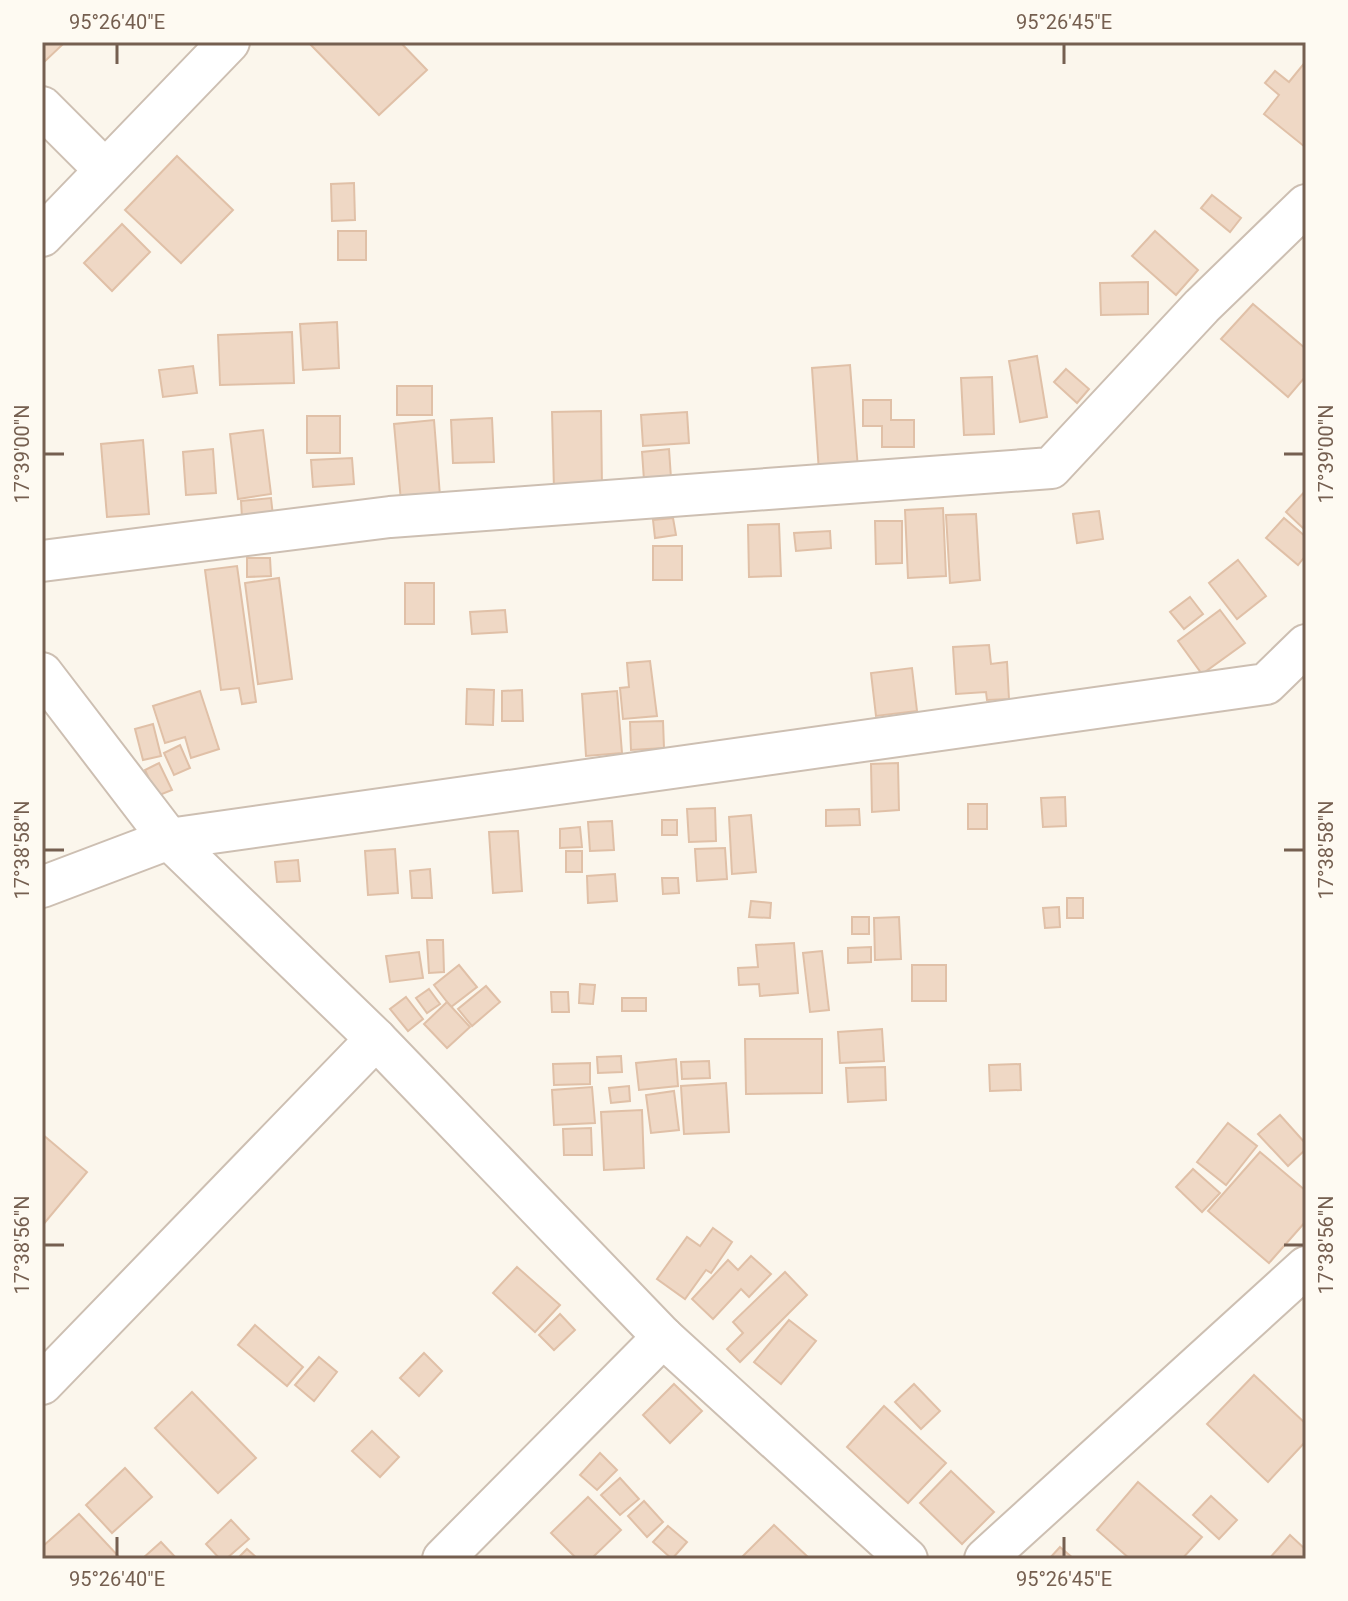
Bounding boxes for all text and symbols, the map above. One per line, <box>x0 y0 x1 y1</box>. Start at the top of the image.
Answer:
text: 95°26'40"E <box>69 10 165 34</box>
text: 95°26'45"E <box>1016 10 1112 34</box>
text: 17°39'00"N <box>10 404 34 504</box>
text: 17°39'00"N <box>1314 404 1338 504</box>
text: 17°38'58"N <box>10 800 34 900</box>
text: 17°38'58"N <box>1314 800 1338 900</box>
text: 17°38'56"N <box>10 1195 34 1295</box>
text: 17°38'56"N <box>1314 1195 1338 1295</box>
text: 95°26'40"E <box>69 1567 165 1591</box>
text: 95°26'45"E <box>1016 1567 1112 1591</box>

